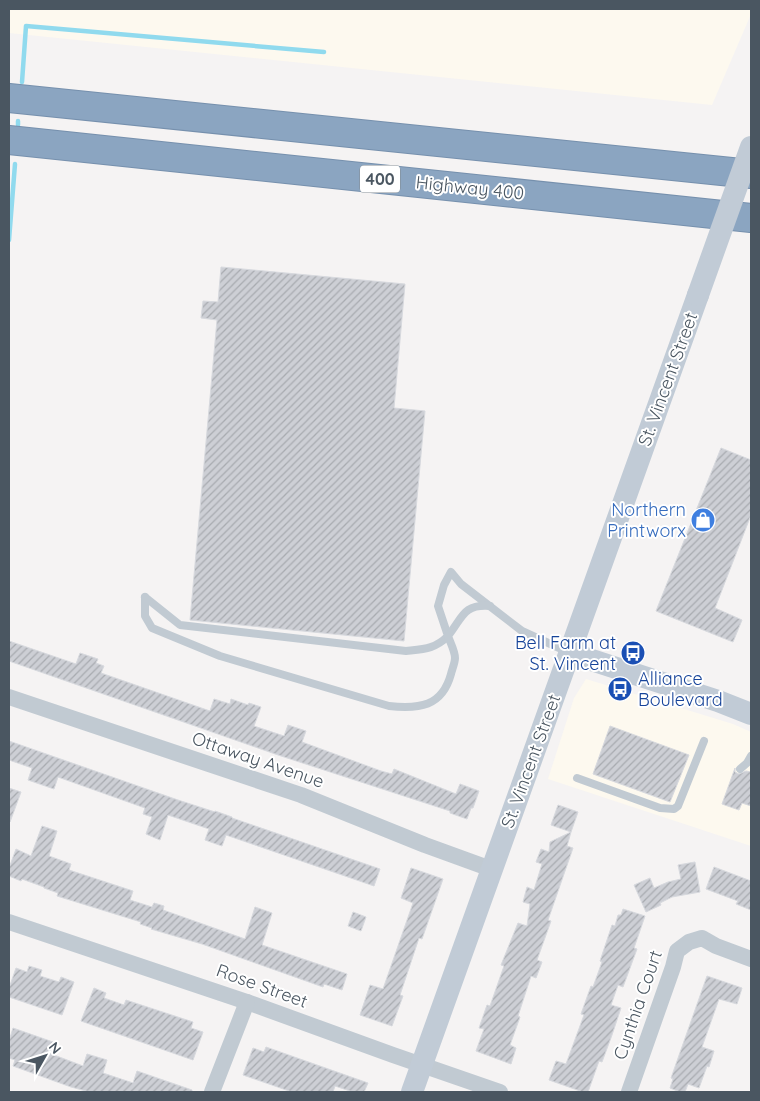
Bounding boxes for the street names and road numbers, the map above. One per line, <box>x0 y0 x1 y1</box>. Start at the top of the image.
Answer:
road number: 400 <box>360 165 400 192</box>
street label: Highway 400 <box>415 170 525 205</box>
street label: St. Vincent Street <box>633 309 702 449</box>
street label: St. Vincent Street <box>496 691 565 831</box>
street label: Ottaway Avenue <box>189 726 327 793</box>
street label: Cynthia Court <box>608 947 667 1063</box>
street label: Rose Street <box>213 958 311 1013</box>

